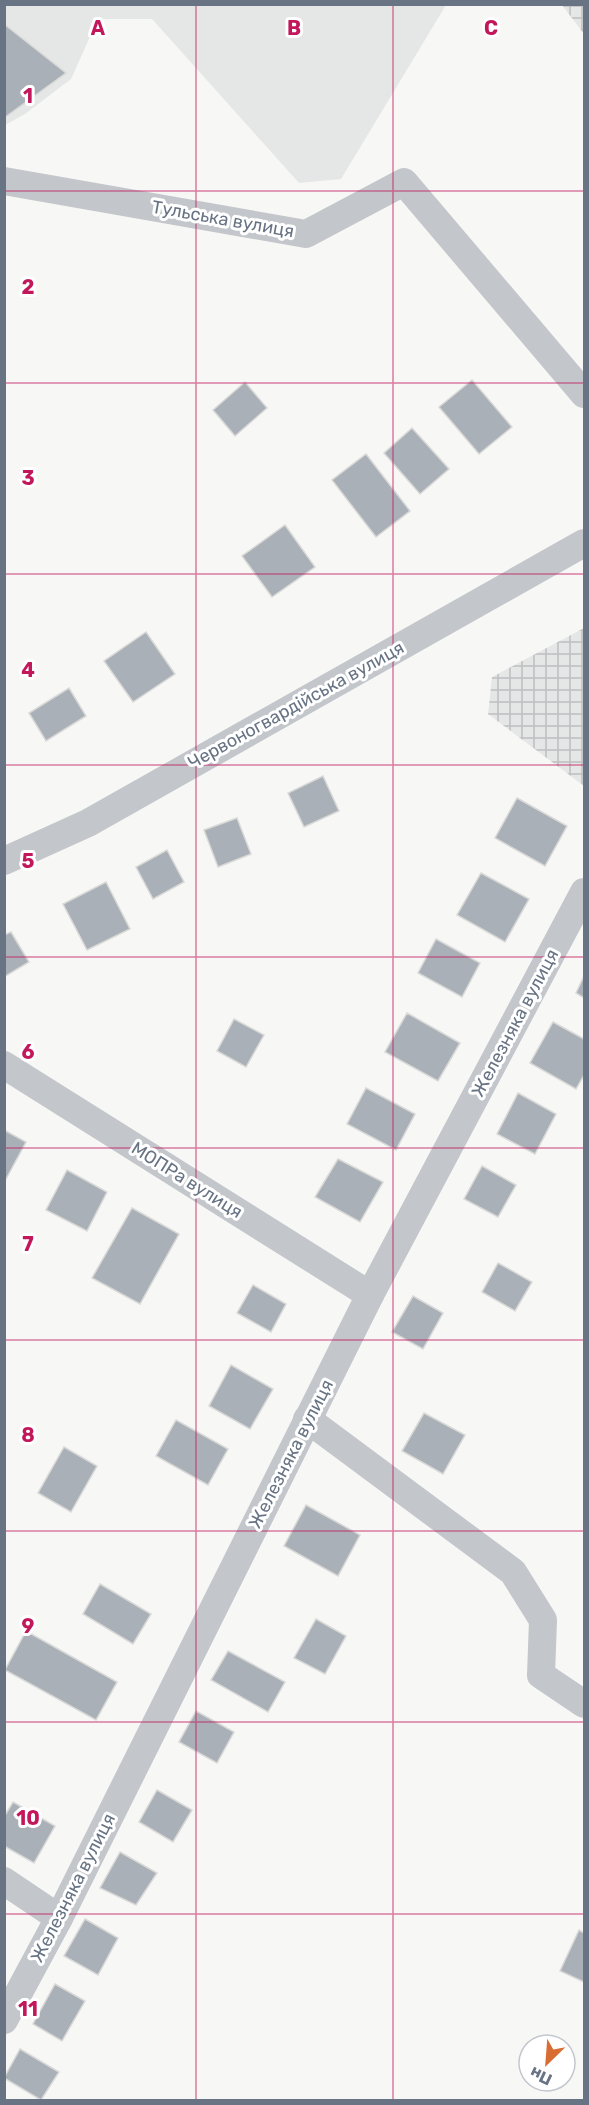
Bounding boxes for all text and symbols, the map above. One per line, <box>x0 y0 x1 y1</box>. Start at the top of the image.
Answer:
text: A <box>91 16 106 40</box>
text: B <box>287 16 301 40</box>
text: C <box>484 16 498 40</box>
text: 1 <box>23 84 33 108</box>
street label: Тульська вулиця <box>150 196 296 242</box>
text: 2 <box>22 275 35 299</box>
text: 3 <box>21 466 35 490</box>
street label: Червоногвардійська вулиця <box>184 636 408 774</box>
text: 4 <box>21 658 35 682</box>
text: 5 <box>22 849 35 873</box>
street label: Железняка вулиця <box>467 945 563 1101</box>
text: 6 <box>21 1040 35 1064</box>
street label: МОПРа вулиця <box>127 1137 247 1223</box>
text: 7 <box>22 1232 34 1256</box>
street label: Железняка вулиця <box>244 1376 338 1532</box>
text: 8 <box>21 1423 35 1447</box>
text: 9 <box>22 1614 35 1638</box>
text: 10 <box>16 1806 40 1830</box>
street label: Железняка вулиця <box>26 1810 120 1966</box>
text: 11 <box>18 1997 38 2021</box>
north arrow <box>517 2033 577 2093</box>
text: Пн <box>527 2063 555 2089</box>

